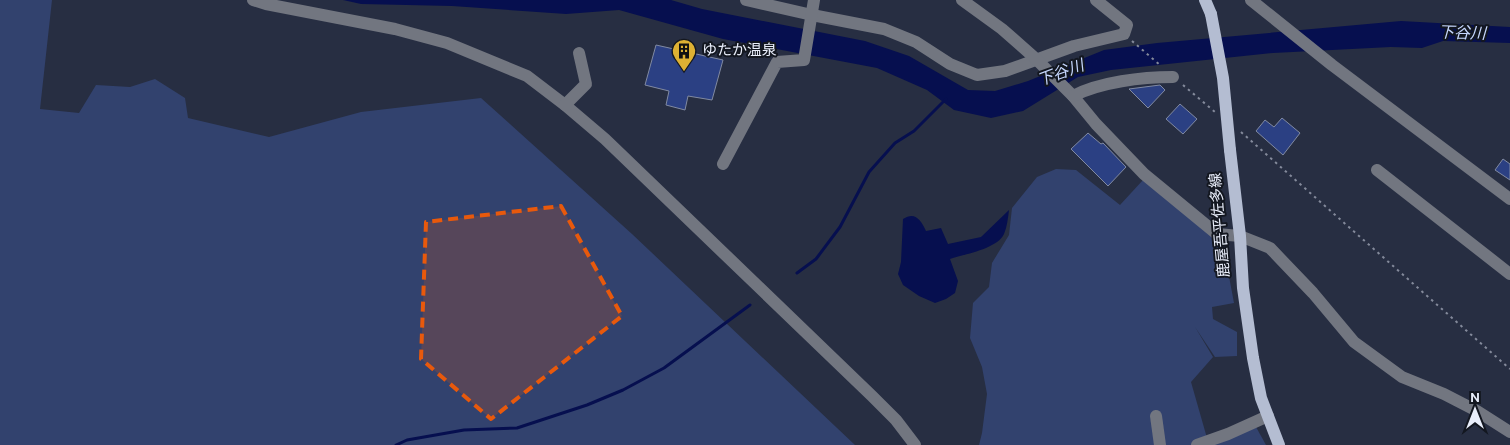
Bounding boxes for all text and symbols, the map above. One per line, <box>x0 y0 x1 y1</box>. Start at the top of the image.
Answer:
water label: 下谷川 <box>1438 23 1488 45</box>
building icon: ゆたか温泉 <box>671 38 697 72</box>
place label: ゆたか温泉 <box>702 42 777 61</box>
water label: 下谷川 <box>1035 56 1089 92</box>
street label: 鹿屋吾平佐多線 <box>1207 172 1235 278</box>
north arrow <box>1450 385 1500 435</box>
text: N <box>1470 390 1480 407</box>

